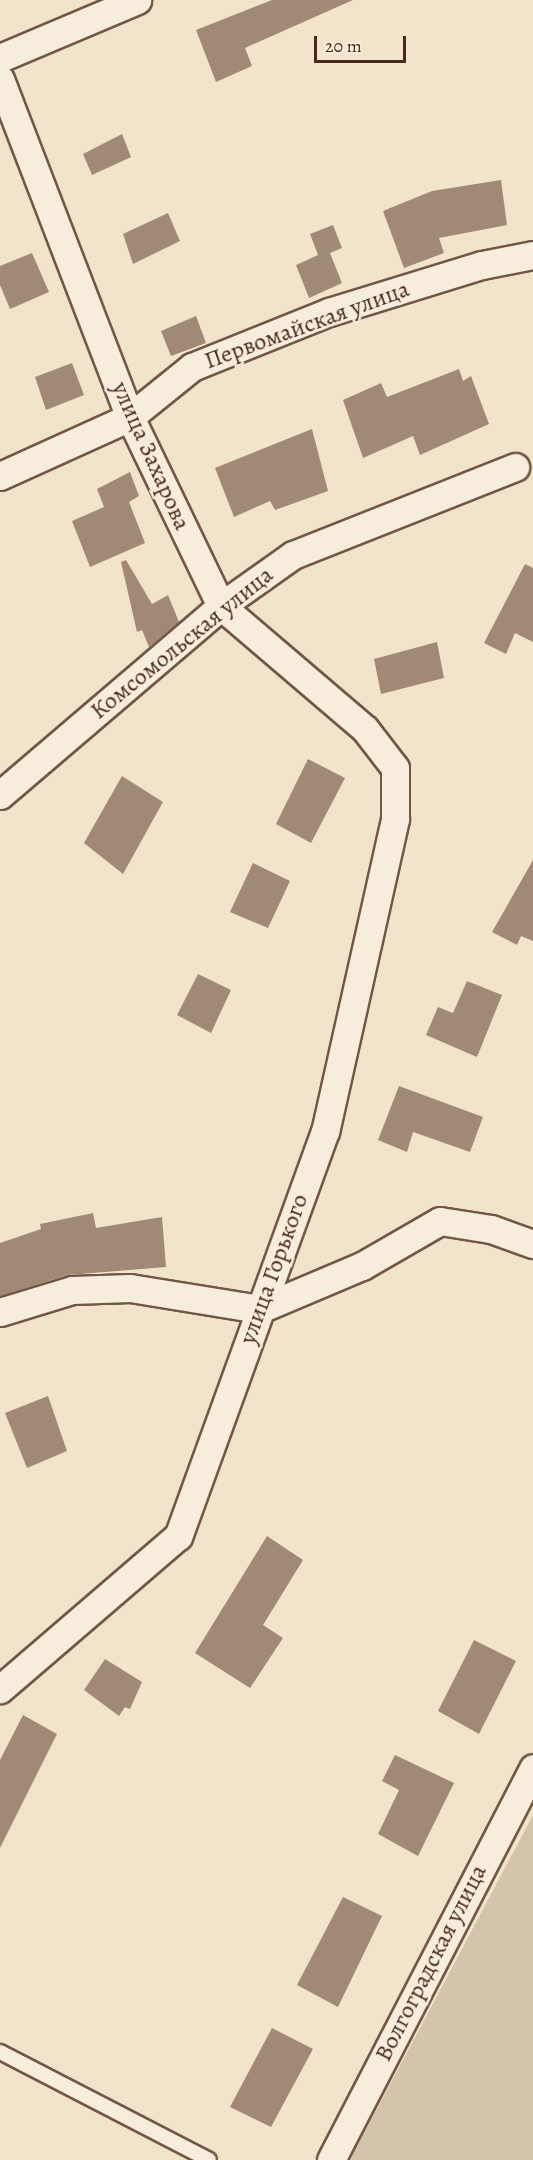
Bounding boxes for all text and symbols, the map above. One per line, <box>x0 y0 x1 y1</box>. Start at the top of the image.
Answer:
scale bar <box>317 24 408 62</box>
text: 20 m <box>325 34 362 58</box>
street label: Первомайская улица <box>201 275 413 375</box>
street label: улица Захарова <box>105 377 197 535</box>
street label: Комсомольская улица <box>85 560 279 726</box>
street label: улица Горького <box>233 1190 315 1348</box>
street label: Волгоградская улица <box>369 1860 493 2066</box>

